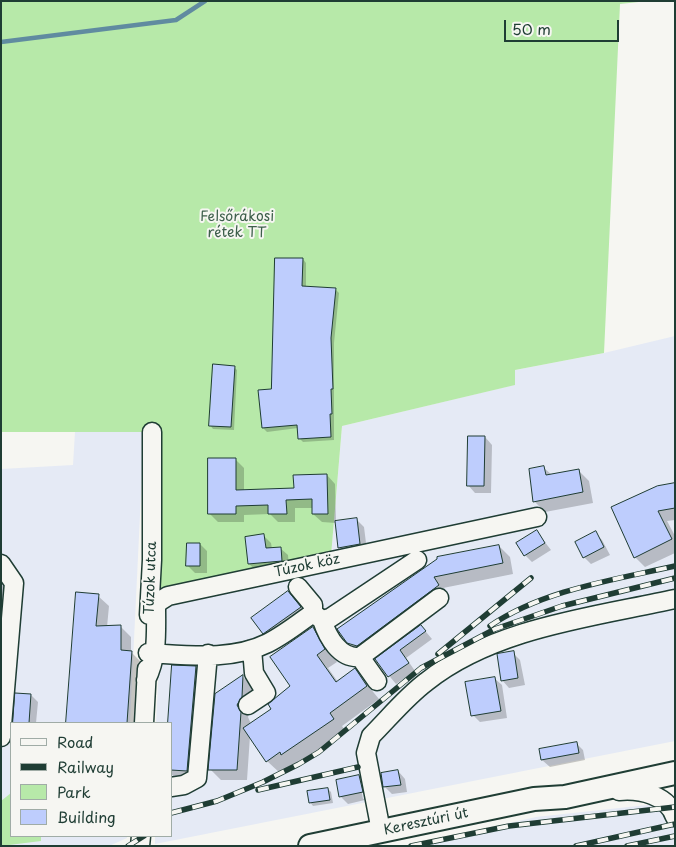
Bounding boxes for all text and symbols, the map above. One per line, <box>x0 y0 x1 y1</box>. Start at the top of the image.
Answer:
scale bar <box>506 10 621 42</box>
text: 50 m <box>512 17 551 40</box>
park label: Felsőrákosi rétek TT <box>200 209 274 242</box>
street label: Túzok utca <box>141 541 161 615</box>
street label: Túzok köz <box>273 551 341 581</box>
legend <box>10 722 172 837</box>
text: Road <box>57 730 93 753</box>
text: Railway <box>57 755 114 778</box>
text: Park <box>57 780 91 803</box>
text: Building <box>57 805 116 828</box>
street label: Keresztúri út <box>382 805 470 839</box>

